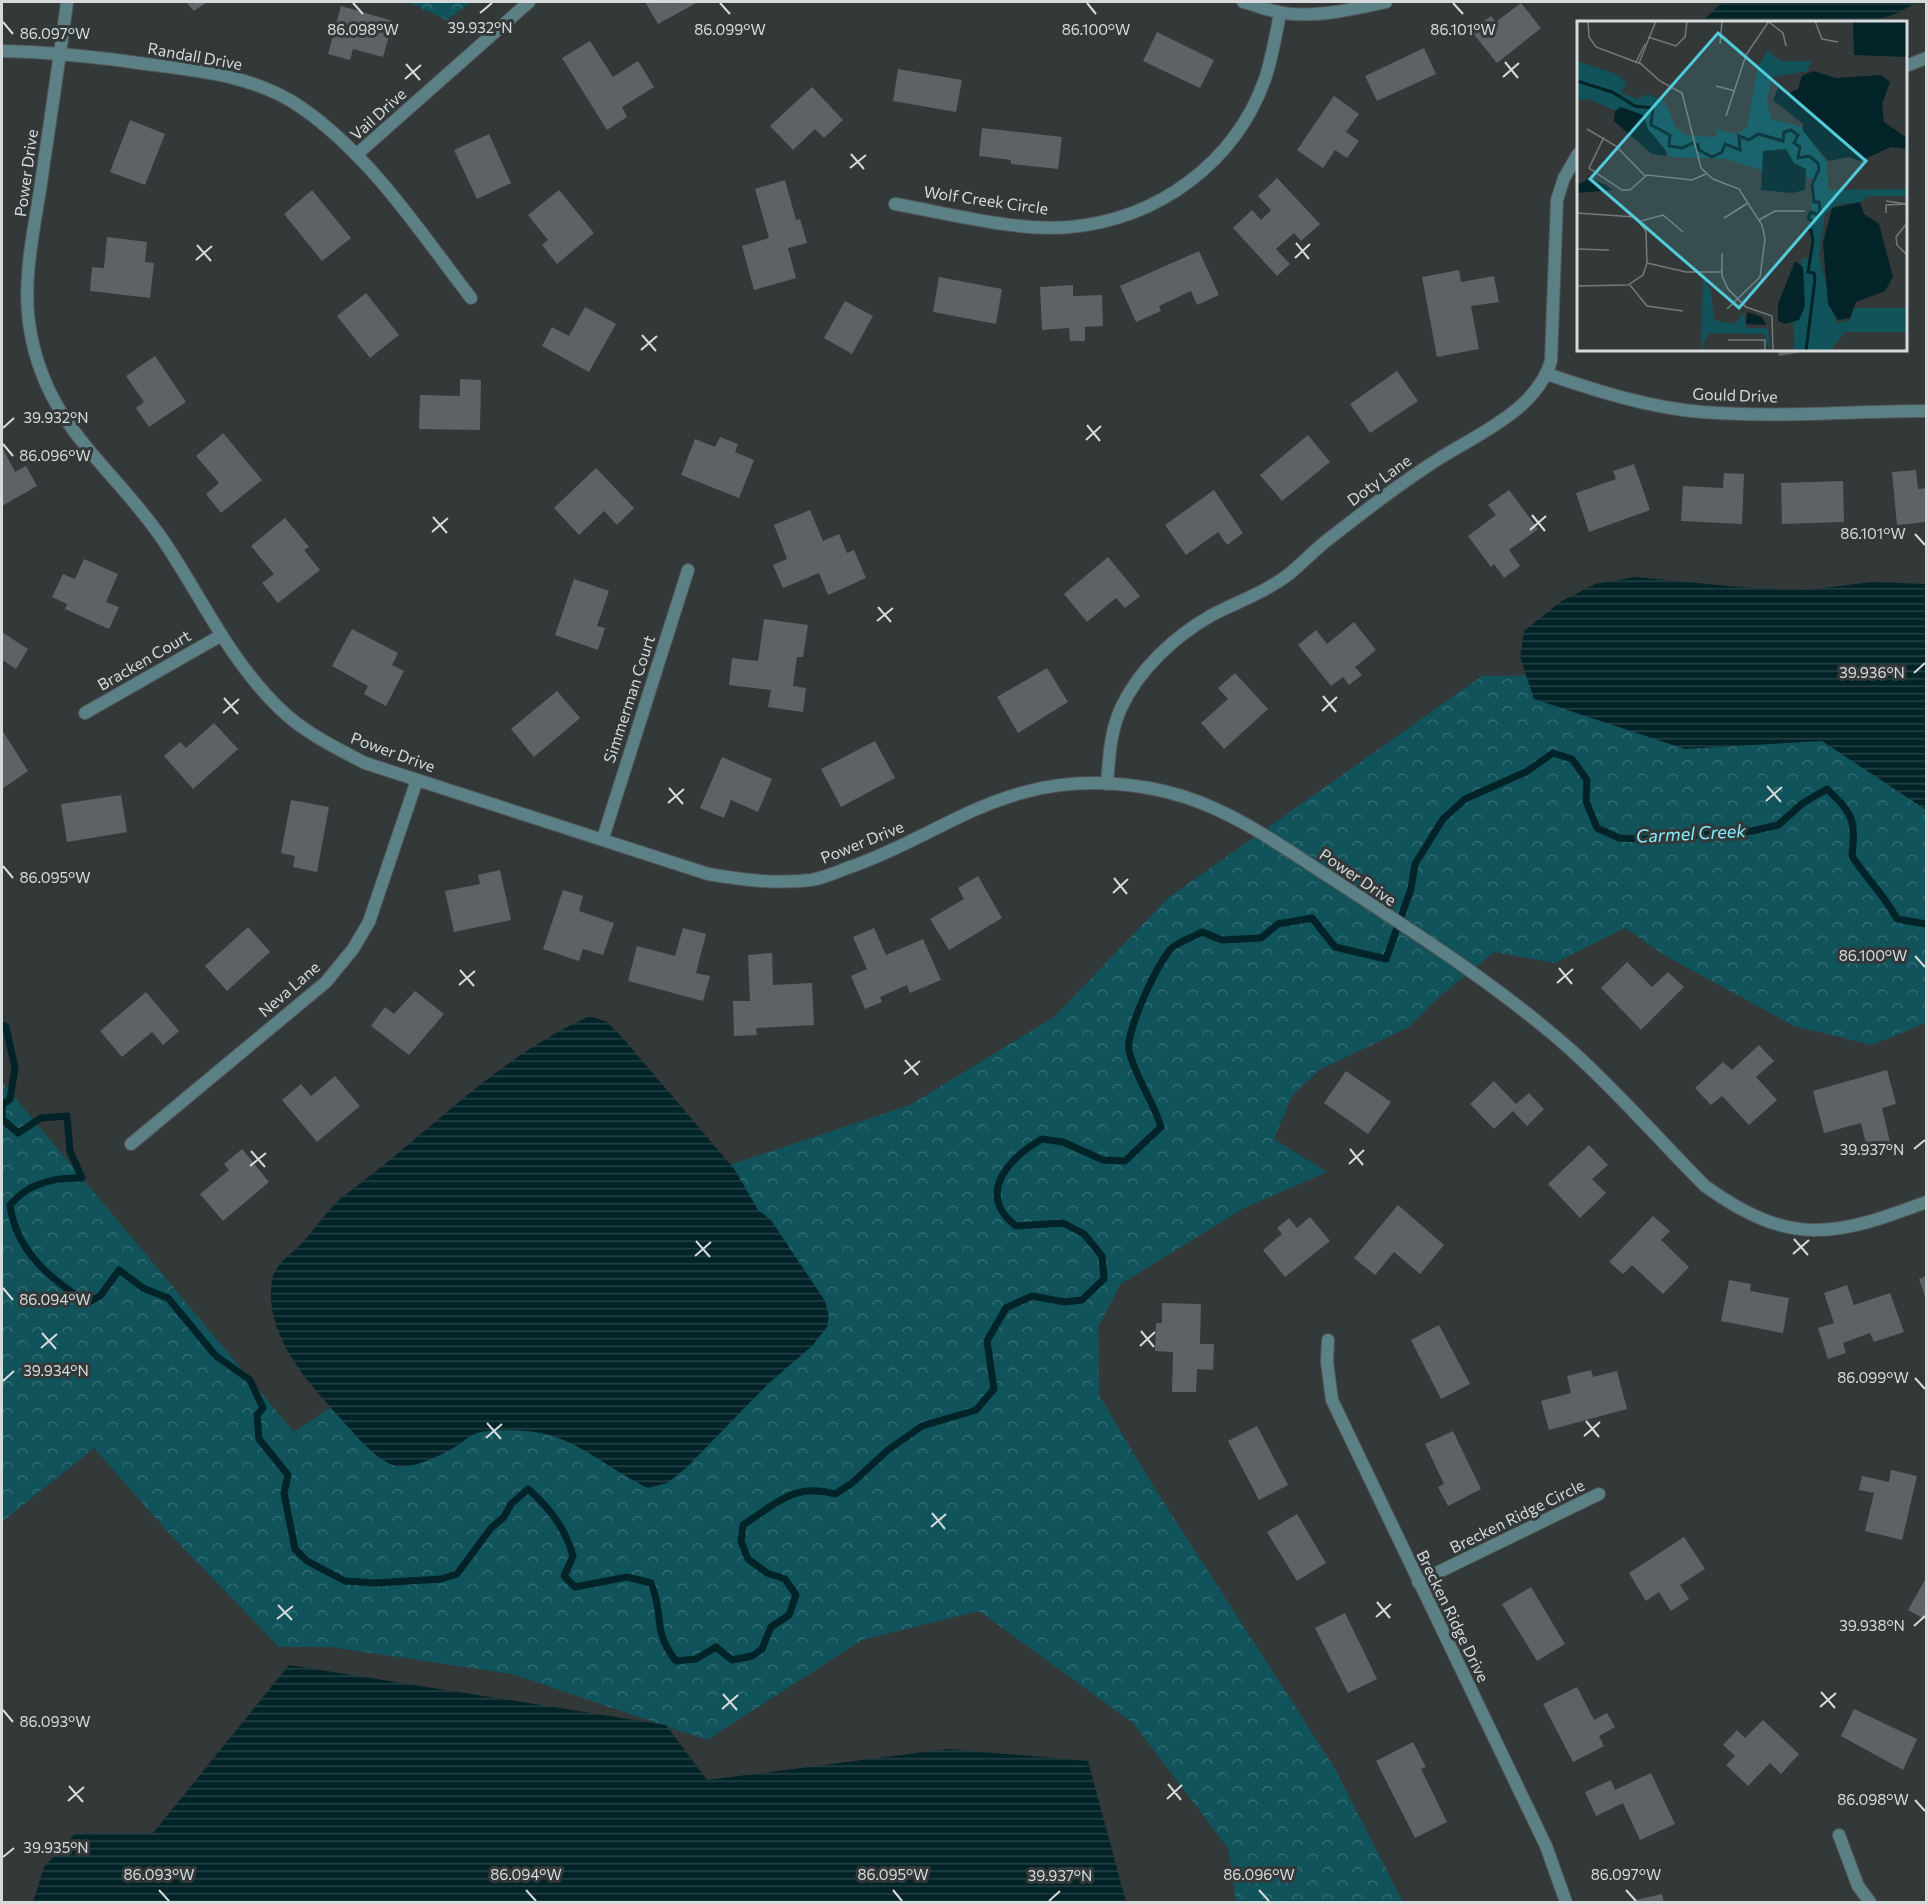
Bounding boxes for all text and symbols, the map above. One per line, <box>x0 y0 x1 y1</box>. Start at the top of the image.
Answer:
text: 39.932°N <box>447 18 513 36</box>
text: 86.098°W <box>327 20 399 38</box>
text: 86.099°W <box>694 20 766 38</box>
text: 86.100°W <box>1062 20 1130 38</box>
text: 86.101°W <box>1430 20 1496 38</box>
inset map <box>1577 21 1907 351</box>
text: 86.097°W <box>20 24 90 42</box>
street label: Randall Drive <box>146 38 244 73</box>
street label: Vail Drive <box>346 84 409 144</box>
street label: Power Drive <box>10 128 41 218</box>
street label: Wolf Creek Circle <box>923 181 1050 218</box>
street label: Gould Drive <box>1692 384 1778 405</box>
text: 39.932°N <box>23 408 89 426</box>
text: 86.096°W <box>19 446 91 464</box>
street label: Doty Lane <box>1343 450 1414 509</box>
text: 86.101°W <box>1840 524 1906 542</box>
street label: Bracken Court <box>94 625 194 694</box>
street label: Simmerman Court <box>599 632 658 765</box>
text: 39.936°N <box>1839 663 1905 681</box>
street label: Power Drive <box>349 728 438 776</box>
street label: Power Drive <box>817 816 906 867</box>
water label: Carmel Creek <box>1635 819 1748 847</box>
street label: Power Drive <box>1316 844 1400 909</box>
text: 86.095°W <box>19 868 91 886</box>
text: 86.100°W <box>1839 946 1907 964</box>
street label: Neva Lane <box>254 957 323 1020</box>
text: 39.937°N <box>1840 1140 1904 1158</box>
text: 86.094°W <box>19 1290 91 1308</box>
text: 39.934°N <box>23 1361 89 1379</box>
text: 86.099°W <box>1837 1368 1909 1386</box>
street label: Brecken Ridge Circle <box>1446 1475 1587 1556</box>
street label: Brecken Ridge Drive <box>1413 1547 1494 1685</box>
text: 39.938°N <box>1839 1616 1905 1634</box>
text: 86.093°W <box>20 1712 90 1730</box>
text: 86.098°W <box>1837 1790 1909 1808</box>
text: 39.935°N <box>23 1838 89 1856</box>
text: 86.093°W <box>124 1865 194 1883</box>
text: 86.094°W <box>490 1865 562 1883</box>
text: 86.095°W <box>857 1865 929 1883</box>
text: 86.096°W <box>1223 1865 1295 1883</box>
text: 86.097°W <box>1591 1865 1661 1883</box>
text: 39.937°N <box>1028 1866 1092 1884</box>

